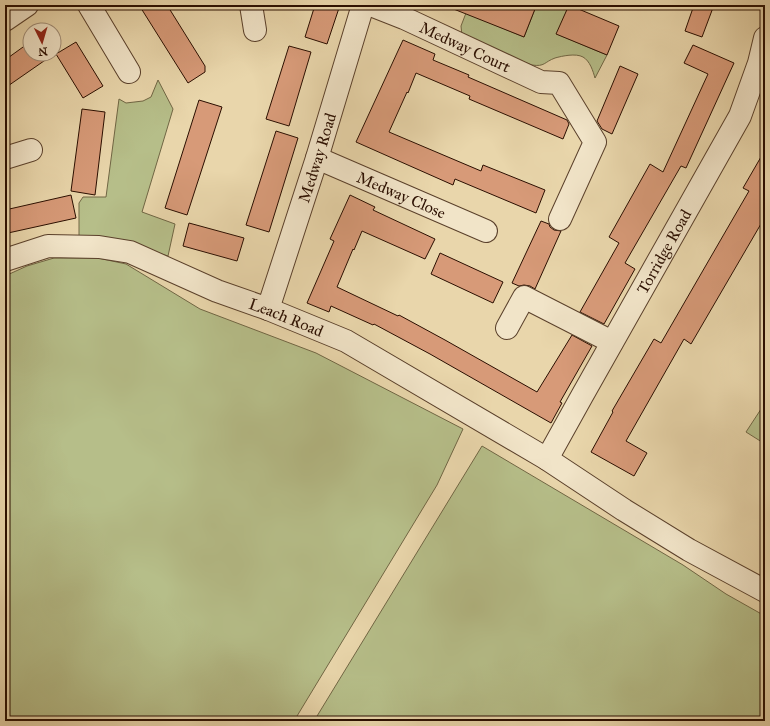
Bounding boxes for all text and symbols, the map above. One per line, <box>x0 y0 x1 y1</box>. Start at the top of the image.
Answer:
street label: Medway Court <box>417 17 514 76</box>
north arrow <box>22 22 62 62</box>
text: N <box>37 45 48 58</box>
street label: Medway Road <box>294 110 340 205</box>
street label: Medway Close <box>354 167 449 222</box>
street label: Torridge Road <box>632 206 695 297</box>
street label: Leach Road <box>247 294 326 340</box>

